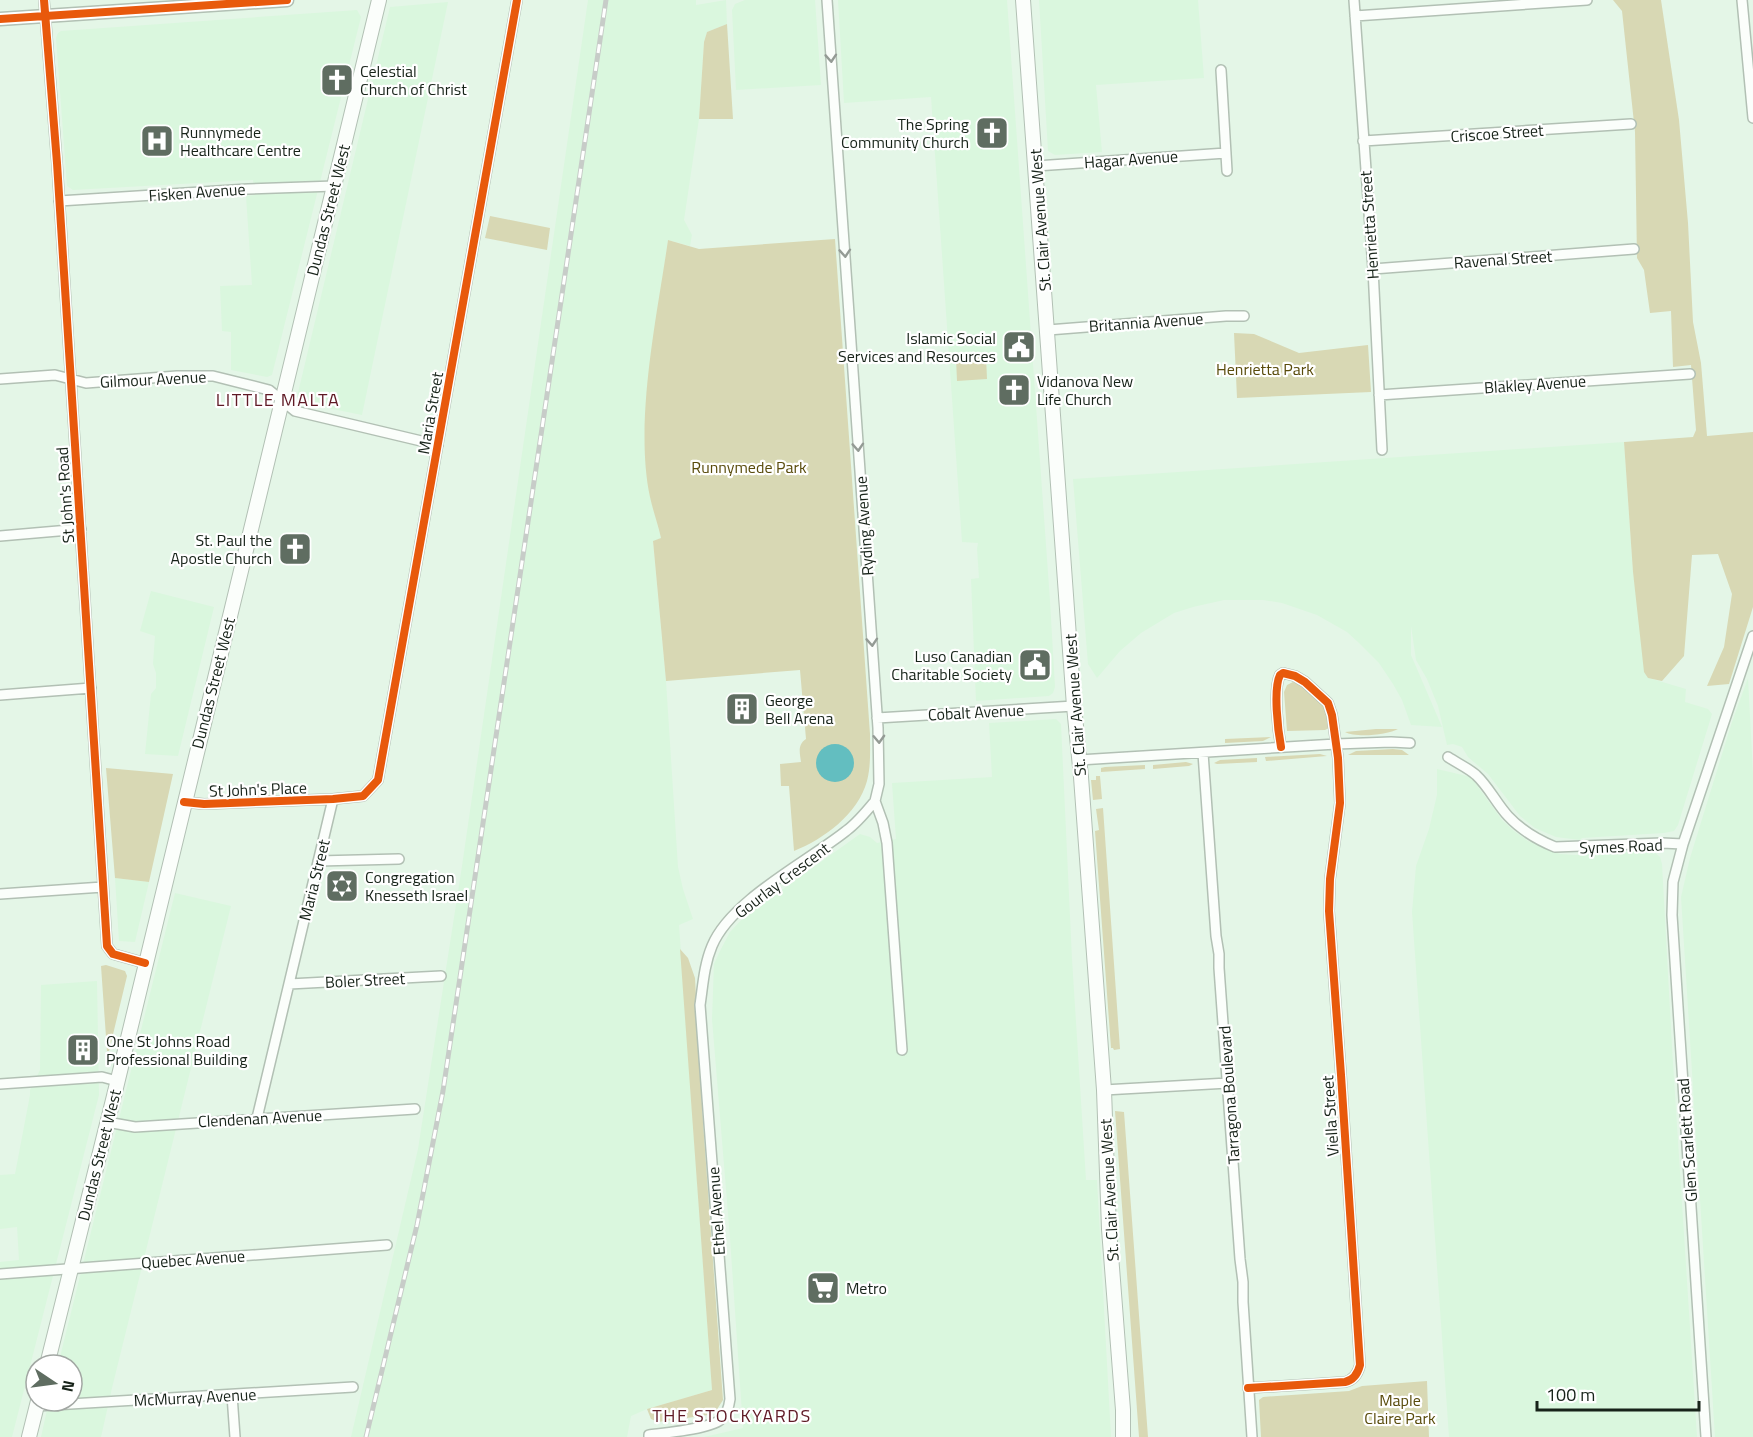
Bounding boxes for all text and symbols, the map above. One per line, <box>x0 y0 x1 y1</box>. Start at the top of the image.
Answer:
one-way arrow <box>824 54 837 63</box>
place label: Celestial Church of Christ <box>360 59 467 101</box>
church icon: Celestial Church of Christ <box>319 62 355 98</box>
place label: The Spring Community Church <box>841 112 969 154</box>
church icon: The Spring Community Church <box>974 115 1010 151</box>
street label: Criscoe Street <box>1450 118 1545 148</box>
place label: Runnymede Healthcare Centre <box>180 120 301 162</box>
hospital icon: Runnymede Healthcare Centre <box>139 123 175 159</box>
street label: Dundas Street West <box>300 141 356 278</box>
street label: Hagar Avenue <box>1083 144 1179 174</box>
street label: St. Clair Avenue West <box>1023 148 1057 292</box>
street label: Henrietta Street <box>1353 170 1385 280</box>
street label: Fisken Avenue <box>148 177 246 207</box>
street label: Ravenal Street <box>1453 244 1553 274</box>
one-way arrow <box>838 248 851 257</box>
street label: Britannia Avenue <box>1088 306 1204 338</box>
place label: Islamic Social Services and Resources <box>838 326 996 368</box>
public building icon: Islamic Social Services and Resources <box>1001 329 1037 365</box>
park label: Henrietta Park <box>1216 357 1314 381</box>
street label: Gilmour Avenue <box>99 364 207 394</box>
street label: Blakley Avenue <box>1483 368 1587 400</box>
place label: Vidanova New Life Church <box>1037 369 1133 411</box>
street label: Maria Street <box>411 370 449 456</box>
church icon: Vidanova New Life Church <box>996 372 1032 408</box>
district label: LITTLE MALTA <box>216 386 340 413</box>
one-way arrow <box>852 443 865 452</box>
street label: St John's Road <box>50 446 80 544</box>
park label: Runnymede Park <box>691 455 807 479</box>
street label: Ryding Avenue <box>849 475 879 577</box>
place label: St. Paul the Apostle Church <box>170 528 272 570</box>
church icon: St. Paul the Apostle Church <box>277 531 313 567</box>
street label: Dundas Street West <box>185 614 241 751</box>
street label: St. Clair Avenue West <box>1058 633 1092 777</box>
one-way arrow <box>865 637 878 646</box>
place label: Luso Canadian Charitable Society <box>891 644 1012 686</box>
public building icon: Luso Canadian Charitable Society <box>1017 647 1053 683</box>
place label: George Bell Arena <box>765 688 833 730</box>
building icon: George Bell Arena <box>724 691 760 727</box>
street label: Cobalt Avenue <box>927 697 1025 727</box>
one-way arrow <box>872 735 885 744</box>
street label: St John's Place <box>209 775 307 803</box>
street label: Symes Road <box>1579 833 1663 859</box>
street label: Maria Street <box>292 836 336 923</box>
street label: Gourlay Crescent <box>729 836 835 924</box>
place label: Congregation Knesseth Israel <box>365 865 468 907</box>
synagogue icon: Congregation Knesseth Israel <box>324 868 360 904</box>
street label: Boler Street <box>324 966 406 994</box>
street label: Tarragona Boulevard <box>1212 1025 1246 1165</box>
place label: One St Johns Road Professional Building <box>106 1029 248 1071</box>
building icon: One St Johns Road Professional Building <box>65 1032 101 1068</box>
street label: Viella Street <box>1315 1074 1345 1157</box>
street label: Glen Scarlett Road <box>1671 1077 1703 1203</box>
street label: Dundas Street West <box>71 1086 127 1223</box>
street label: Clendenan Avenue <box>197 1103 323 1133</box>
street label: St. Clair Avenue West <box>1093 1118 1125 1262</box>
street label: Ethel Avenue <box>701 1166 731 1256</box>
street label: Quebec Avenue <box>140 1243 246 1275</box>
supermarket icon: Metro <box>805 1270 841 1306</box>
place label: Metro <box>846 1276 887 1300</box>
north arrow <box>24 1353 84 1413</box>
scale bar <box>1537 1374 1699 1412</box>
text: N <box>56 1378 82 1394</box>
text: 100 m <box>1546 1381 1595 1408</box>
street label: McMurray Avenue <box>133 1382 257 1412</box>
park label: Maple Claire Park <box>1364 1388 1436 1430</box>
district label: THE STOCKYARDS <box>652 1402 812 1429</box>

